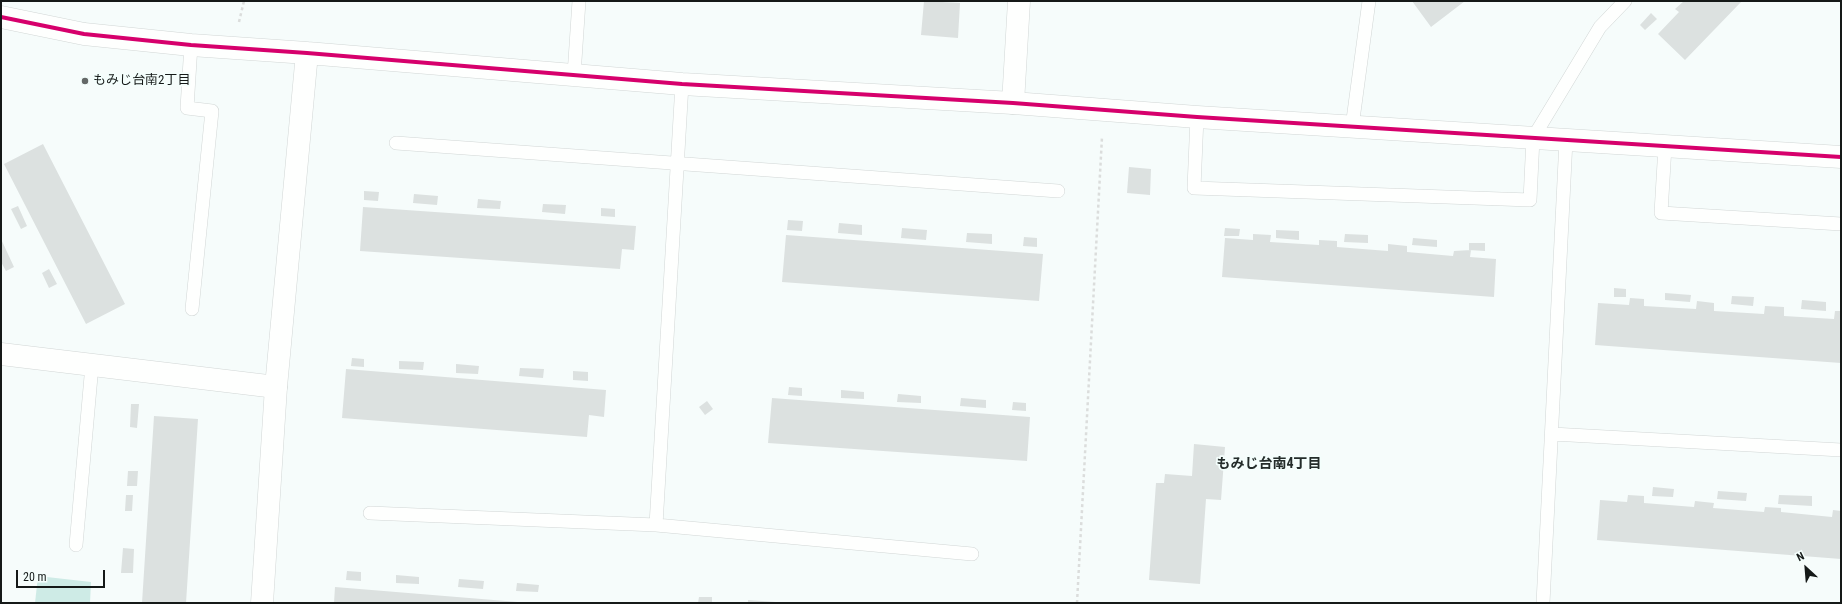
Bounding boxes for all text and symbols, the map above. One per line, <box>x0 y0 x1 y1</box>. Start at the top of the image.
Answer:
place label: もみじ台南2丁目 <box>93 73 190 89</box>
marker: もみじ台南2丁目 <box>80 76 90 86</box>
district label: もみじ台南4丁目 <box>1216 456 1322 472</box>
north arrow <box>1786 548 1826 588</box>
text: N <box>1795 549 1806 564</box>
scale bar <box>18 562 107 588</box>
text: 20 m <box>23 570 47 584</box>

